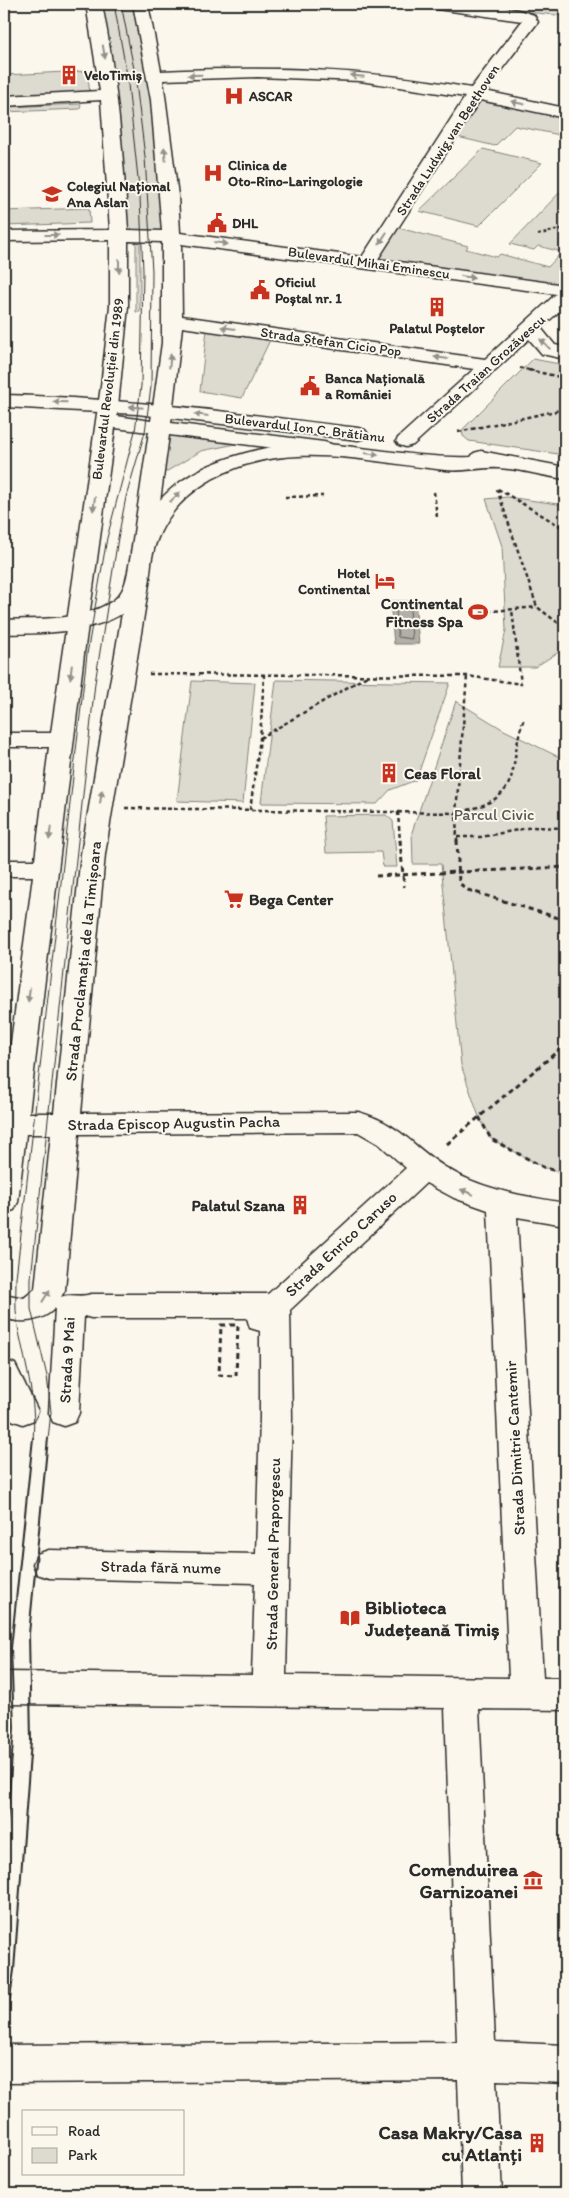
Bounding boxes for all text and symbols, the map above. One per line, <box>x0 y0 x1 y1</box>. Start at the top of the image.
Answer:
one-way arrow <box>100 44 108 60</box>
street label: Strada Ludwig van Beethoven <box>393 61 503 219</box>
building icon: VeloTimiș <box>58 64 80 86</box>
place label: VeloTimiș <box>84 67 142 84</box>
one-way arrow <box>187 71 203 79</box>
one-way arrow <box>349 72 365 80</box>
hospital icon: ASCAR <box>223 85 245 107</box>
place label: ASCAR <box>248 88 293 105</box>
one-way arrow <box>510 99 525 107</box>
one-way arrow <box>161 146 169 162</box>
place label: Clinica de Oto-Rino-Laringologie <box>228 157 363 190</box>
hospital icon: Clinica de Oto-Rino-Laringologie <box>202 162 224 184</box>
place label: Colegiul Național Ana Aslan <box>66 178 171 211</box>
school or university icon: Colegiul Național Ana Aslan <box>41 183 63 205</box>
public building icon: DHL <box>206 212 228 234</box>
place label: DHL <box>232 215 259 232</box>
one-way arrow <box>45 231 61 239</box>
one-way arrow <box>378 232 388 245</box>
one-way arrow <box>213 239 229 247</box>
street label: Bulevardul Mihai Eminescu <box>287 243 451 283</box>
one-way arrow <box>115 258 123 274</box>
one-way arrow <box>461 273 477 281</box>
place label: Oficiul Poștal nr. 1 <box>275 274 342 307</box>
public building icon: Oficiul Poștal nr. 1 <box>249 279 271 301</box>
building icon: Palatul Poștelor <box>426 296 448 318</box>
street label: Bulevardul Revoluției din 1989 <box>88 297 128 481</box>
street label: Strada Traian Grozăvescu <box>423 311 549 427</box>
place label: Palatul Poștelor <box>389 320 485 337</box>
one-way arrow <box>220 324 236 332</box>
street label: Strada Ștefan Cicio Pop <box>260 324 403 360</box>
one-way arrow <box>540 338 552 350</box>
one-way arrow <box>166 353 174 369</box>
one-way arrow <box>433 354 449 362</box>
place label: Banca Națională a României <box>325 370 425 403</box>
public building icon: Banca Națională a României <box>299 375 321 397</box>
one-way arrow <box>52 398 68 406</box>
one-way arrow <box>128 403 144 411</box>
street label: Bulevardul Ion C. Brătianu <box>224 410 386 446</box>
one-way arrow <box>193 411 209 419</box>
one-way arrow <box>365 450 381 458</box>
one-way arrow <box>169 491 181 503</box>
one-way arrow <box>90 497 98 513</box>
place label: Hotel Continental <box>298 565 371 598</box>
hotel icon: Hotel Continental <box>374 570 396 592</box>
place label: Continental Fitness Spa <box>381 594 464 632</box>
sports icon: Continental Fitness Spa <box>467 601 489 623</box>
one-way arrow <box>67 665 75 681</box>
building icon: Ceas Floral <box>378 762 400 784</box>
place label: Ceas Floral <box>404 764 481 783</box>
one-way arrow <box>97 788 105 804</box>
park label: Parcul Civic <box>454 805 534 824</box>
one-way arrow <box>46 826 54 842</box>
street label: Strada Proclamația de la Timișoara <box>61 840 105 1082</box>
supermarket icon: Bega Center <box>223 888 245 910</box>
place label: Bega Center <box>249 890 334 910</box>
one-way arrow <box>25 987 33 1003</box>
street label: Strada Episcop Augustin Pacha <box>68 1112 281 1134</box>
street label: Strada Enrico Caruso <box>281 1187 401 1301</box>
one-way arrow <box>460 1187 474 1195</box>
building icon: Palatul Szana <box>289 1194 311 1216</box>
place label: Palatul Szana <box>191 1196 285 1215</box>
one-way arrow <box>41 1289 50 1303</box>
street label: Strada 9 Mai <box>55 1316 79 1404</box>
street label: Strada Dimitrie Cantemir <box>501 1360 529 1536</box>
street label: Strada General Praporgescu <box>262 1457 284 1650</box>
street label: Strada fără nume <box>101 1556 221 1578</box>
place label: Biblioteca Județeană Timiș <box>364 1596 500 1641</box>
library icon: Biblioteca Județeană Timiș <box>339 1607 361 1629</box>
place label: Comenduirea Garnizoanei <box>409 1858 518 1903</box>
museum icon: Comenduirea Garnizoanei <box>522 1869 544 1891</box>
legend <box>22 2110 185 2176</box>
place label: Casa Makry/Casa cu Atlanți <box>379 2121 523 2166</box>
text: Road <box>68 2122 101 2140</box>
building icon: Casa Makry/Casa cu Atlanți <box>526 2132 548 2154</box>
text: Park <box>68 2146 98 2164</box>

